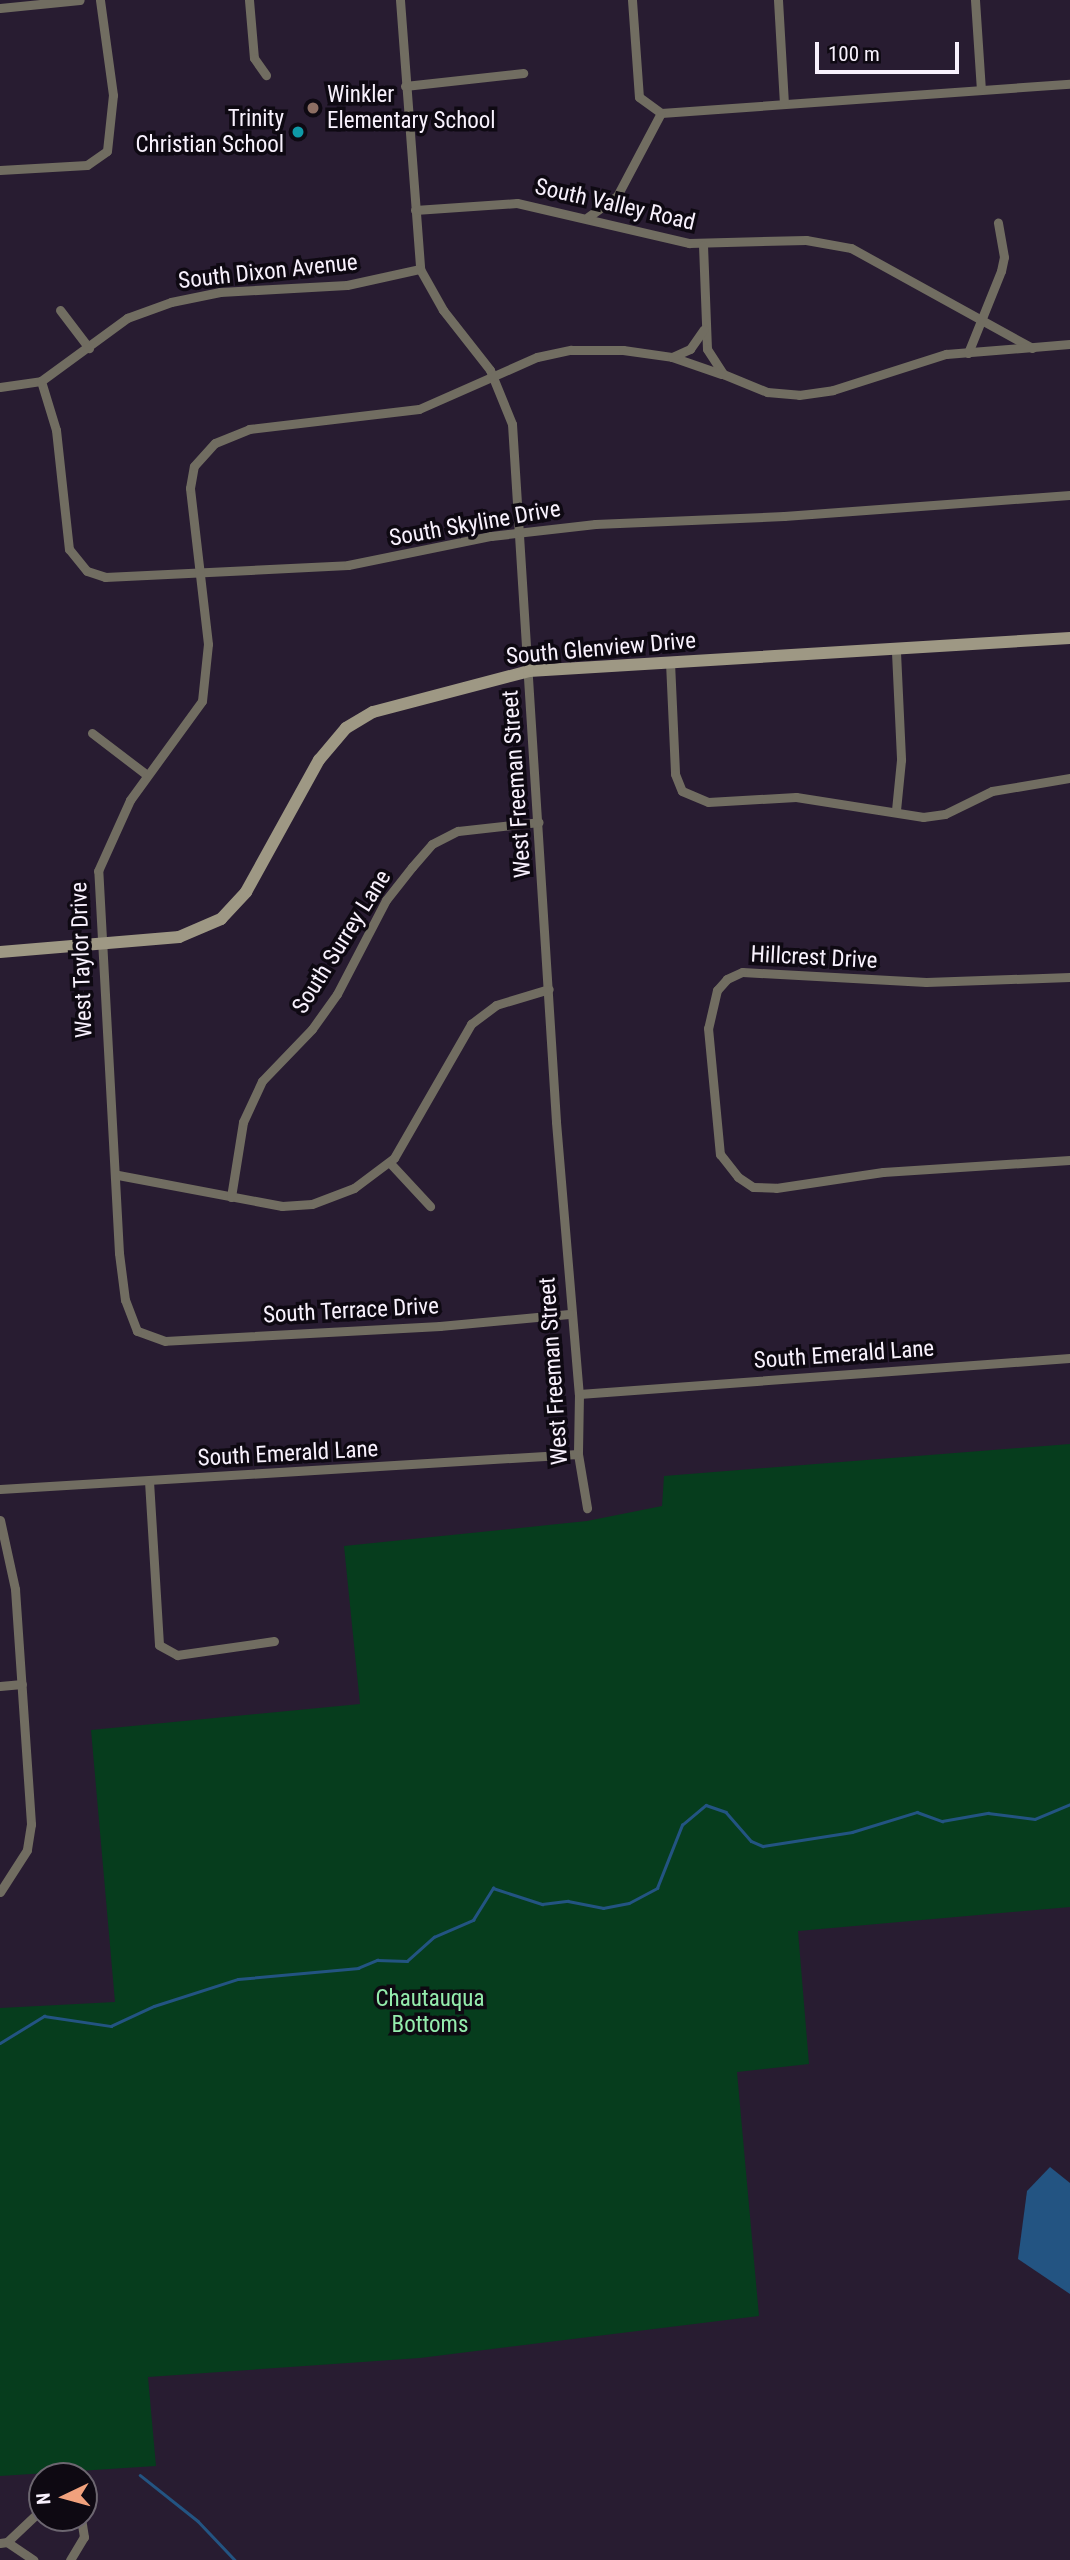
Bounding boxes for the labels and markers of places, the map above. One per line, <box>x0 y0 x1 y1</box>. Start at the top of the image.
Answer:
place label: Winkler Elementary School <box>327 81 496 135</box>
marker: Winkler Elementary School <box>305 100 321 116</box>
place label: Trinity Christian School <box>136 105 284 159</box>
marker: Trinity Christian School <box>290 124 306 140</box>

